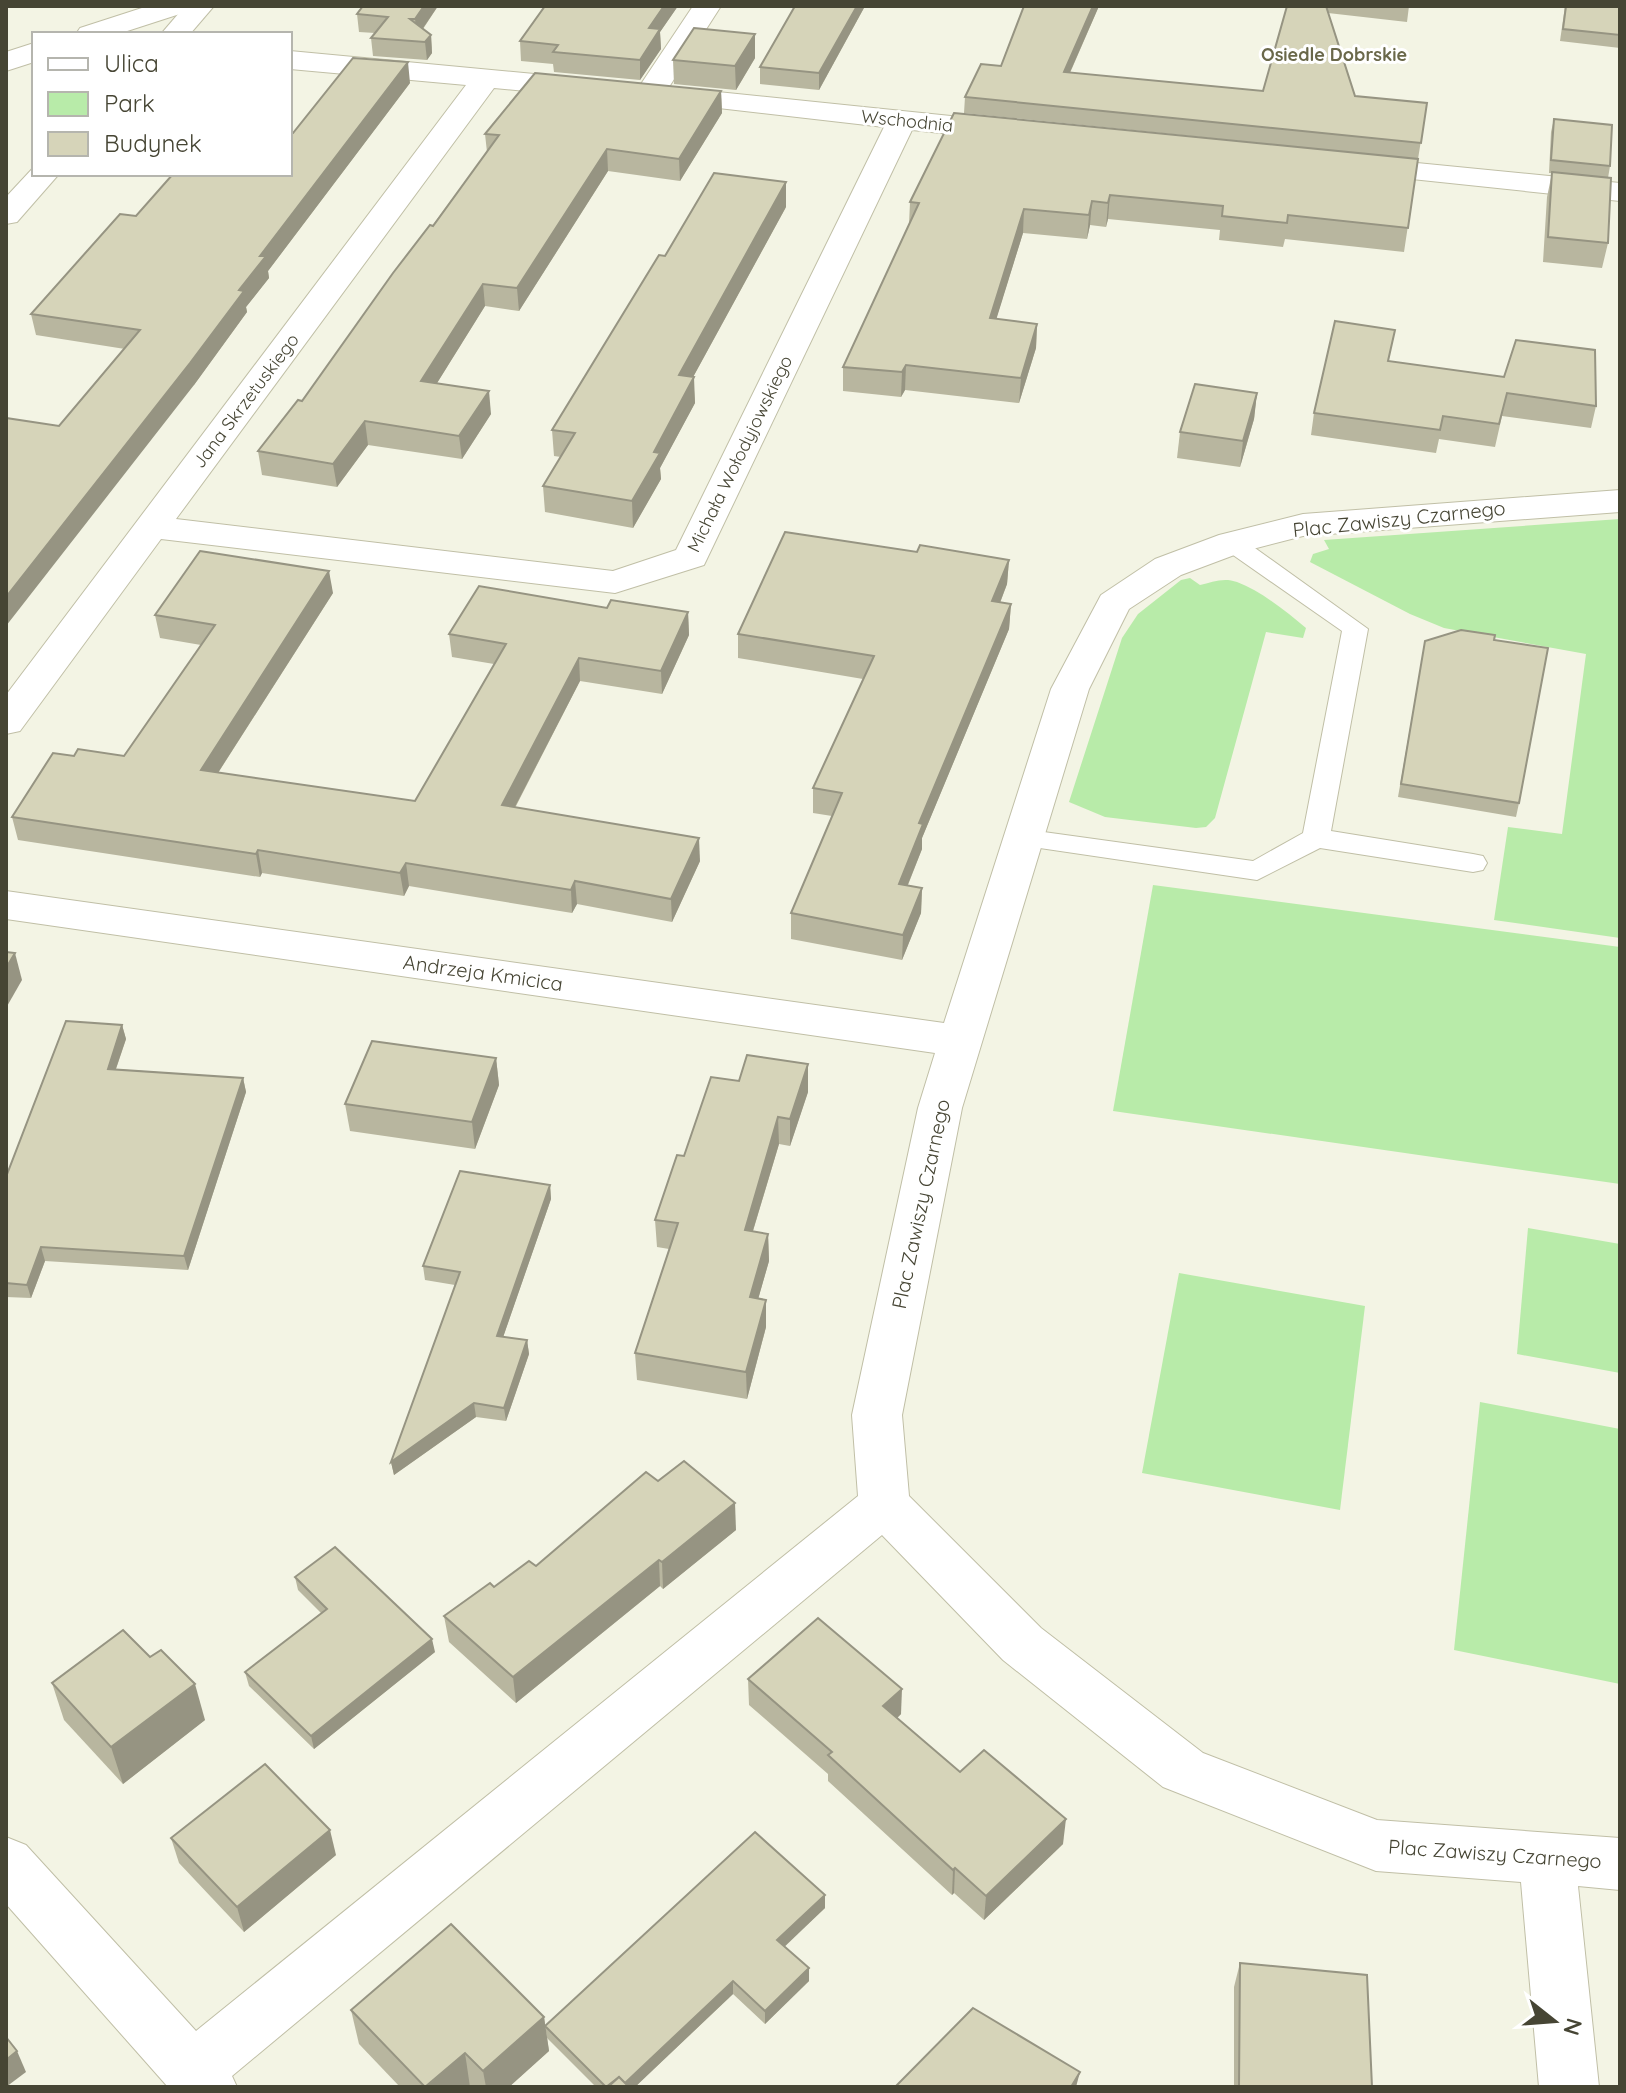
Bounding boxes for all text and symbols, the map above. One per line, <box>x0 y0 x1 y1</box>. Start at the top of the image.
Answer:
legend <box>32 32 292 176</box>
district label: Osiedle Dobrskie <box>1261 43 1407 66</box>
text: Ulica <box>104 48 159 78</box>
text: Park <box>104 88 155 118</box>
street label: Wschodnia <box>860 104 954 137</box>
text: Budynek <box>104 128 202 158</box>
street label: Jana Skrzetuskiego <box>187 329 304 473</box>
street label: Michała Wołodyjowskiego <box>682 352 797 556</box>
street label: Plac Zawiszy Czarnego <box>1291 495 1507 542</box>
street label: Andrzeja Kmicica <box>402 949 565 996</box>
street label: Plac Zawiszy Czarnego <box>886 1097 955 1311</box>
street label: Plac Zawiszy Czarnego <box>1388 1834 1603 1873</box>
north arrow <box>1514 1981 1594 2061</box>
text: N <box>1557 2015 1589 2039</box>

